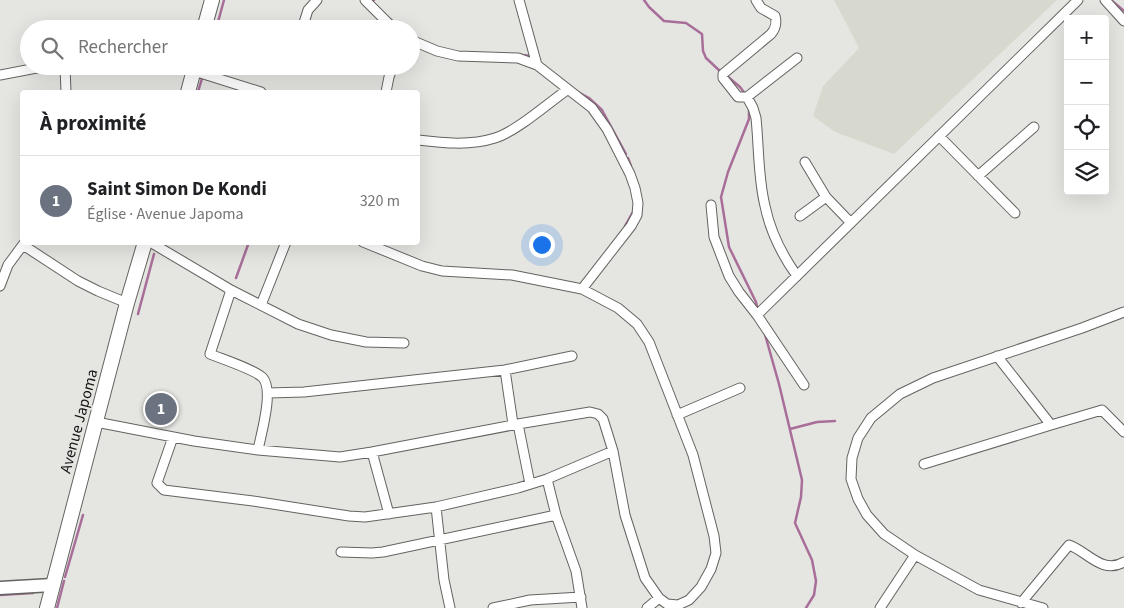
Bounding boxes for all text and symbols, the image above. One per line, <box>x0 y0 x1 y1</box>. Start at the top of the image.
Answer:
map controls <box>1064 15 1109 195</box>
button: + <box>1064 15 1109 60</box>
search box <box>20 20 420 75</box>
icon: search <box>38 34 66 62</box>
text: Rechercher <box>78 34 168 61</box>
button: − <box>1064 60 1109 105</box>
button: locate <box>1064 105 1109 150</box>
text: À proximité <box>40 108 146 138</box>
button: layers <box>1064 150 1109 195</box>
text: Saint Simon De Kondi <box>87 176 267 203</box>
text: 1 <box>52 190 60 212</box>
text: 320 m <box>360 190 400 212</box>
text: Église · Avenue Japoma <box>87 203 244 225</box>
your location <box>529 232 555 258</box>
street label: Avenue Japoma <box>54 367 103 476</box>
pin: 1 <box>145 390 177 428</box>

